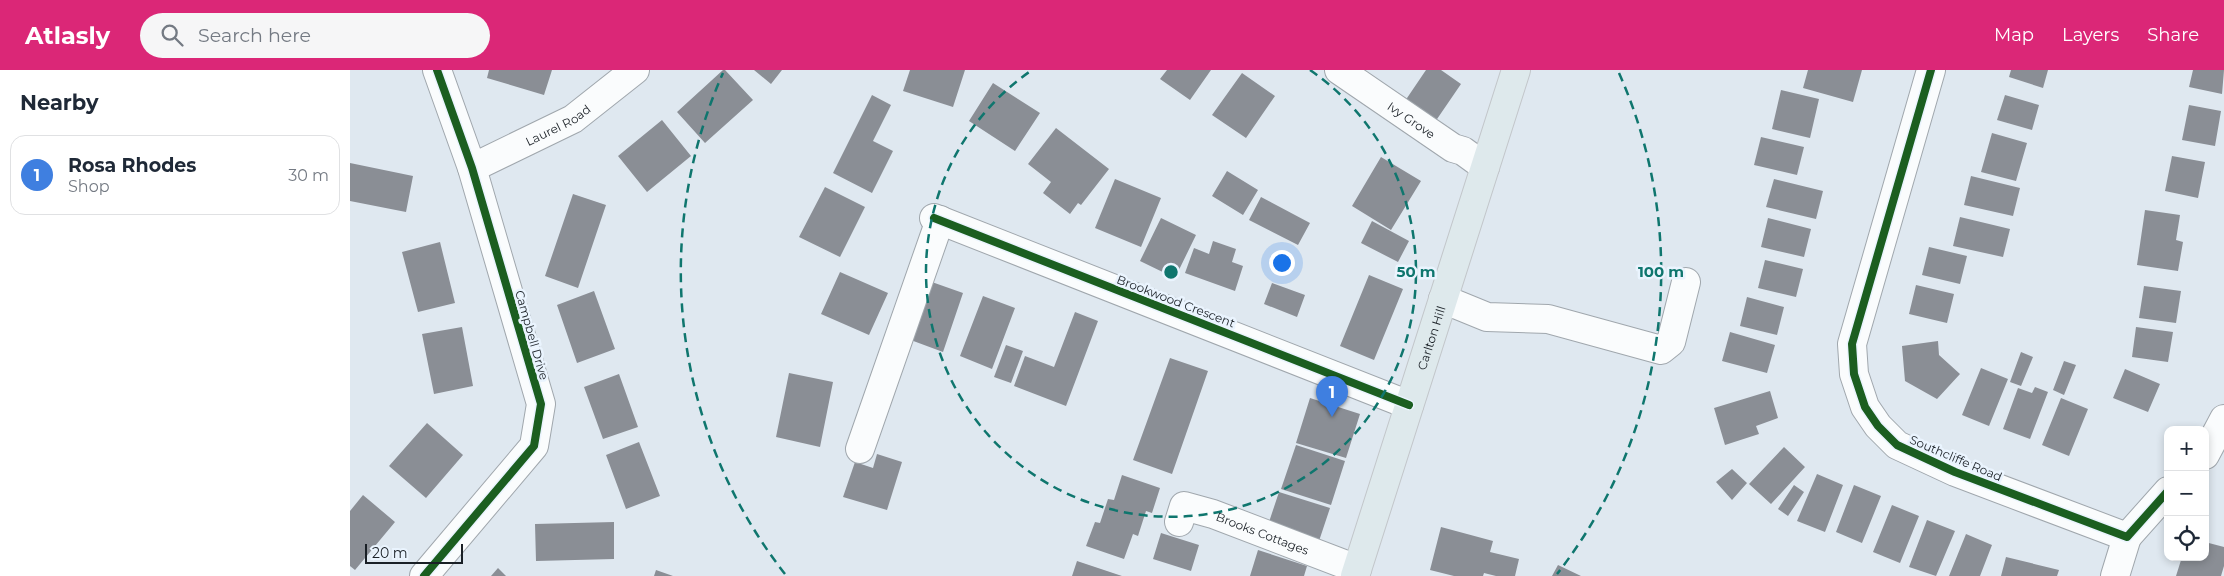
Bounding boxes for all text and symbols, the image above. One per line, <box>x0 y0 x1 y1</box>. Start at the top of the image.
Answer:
search box <box>140 13 490 58</box>
text: Atlasly <box>25 21 110 50</box>
icon: search <box>158 21 186 49</box>
text: Search here <box>198 24 311 47</box>
text: Map <box>1994 24 2034 46</box>
text: Layers <box>2062 24 2119 46</box>
text: Share <box>2147 24 2199 46</box>
text: Nearby <box>20 90 99 115</box>
street label: Ivy Grove <box>1385 98 1438 141</box>
street label: Laurel Road <box>523 101 593 149</box>
text: Rosa Rhodes <box>68 154 196 177</box>
text: 1 <box>34 166 40 185</box>
text: 30 m <box>288 166 329 185</box>
text: Shop <box>68 177 110 196</box>
your location <box>1269 250 1295 276</box>
text: 50 m <box>1396 262 1436 281</box>
text: 100 m <box>1638 262 1684 281</box>
centre of rings <box>1162 263 1180 281</box>
street label: Brookwood Crescent <box>1115 272 1237 331</box>
street label: Campbell Drive <box>512 288 552 382</box>
street label: Carlton Hill <box>1414 304 1448 372</box>
pin: 1 <box>1316 376 1348 417</box>
map controls <box>2164 426 2209 561</box>
button: + <box>2164 426 2209 471</box>
street label: Southcliffe Road <box>1908 432 2004 484</box>
button: − <box>2164 471 2209 516</box>
street label: Brooks Cottages <box>1214 508 1311 558</box>
button: locate <box>2164 516 2209 561</box>
scale bar <box>365 541 462 564</box>
text: 20 m <box>372 544 408 562</box>

